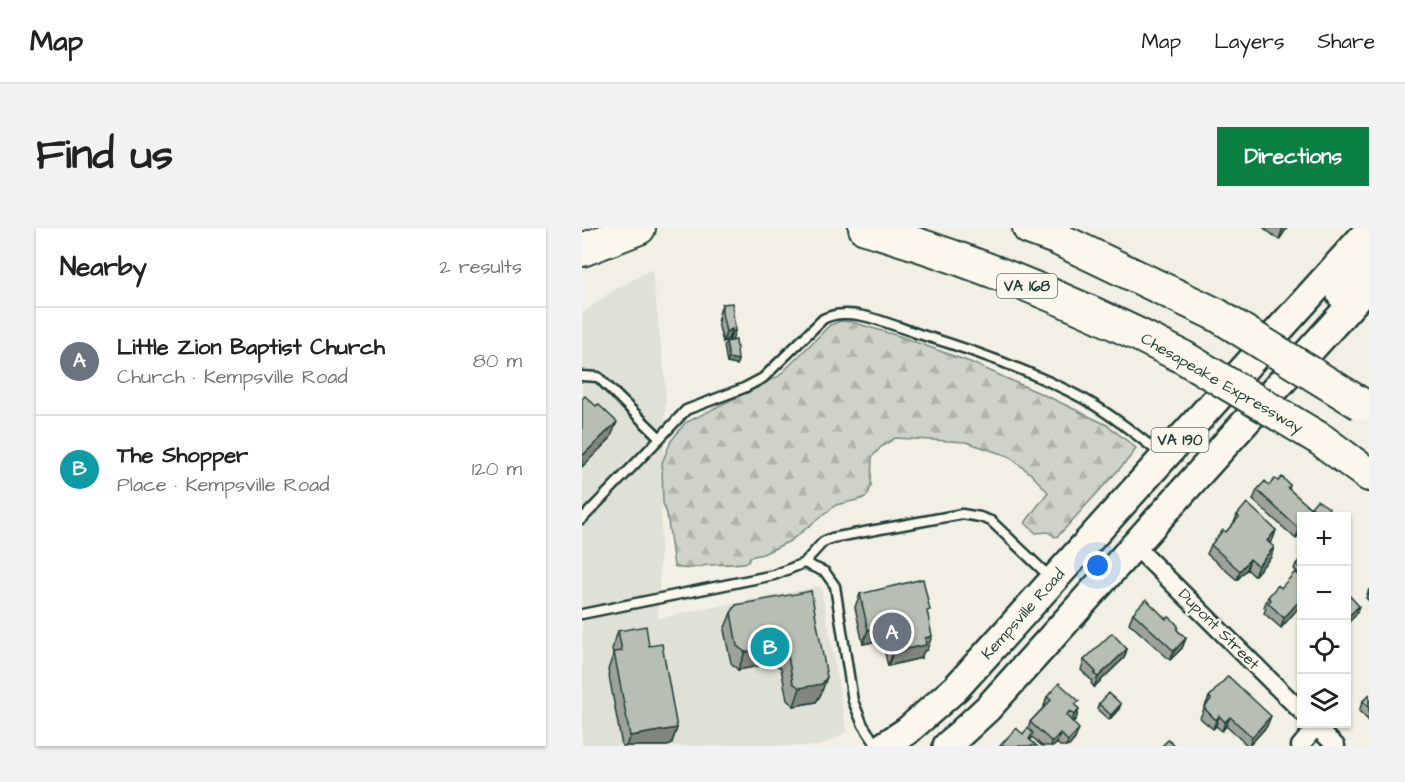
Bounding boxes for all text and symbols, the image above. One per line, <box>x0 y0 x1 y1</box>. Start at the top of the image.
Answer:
text: Map <box>30 22 83 61</box>
text: Map <box>1141 27 1181 56</box>
text: Layers <box>1214 27 1284 56</box>
text: Share <box>1317 27 1375 56</box>
text: Find us <box>36 127 173 185</box>
button: Directions <box>1217 127 1369 186</box>
text: Nearby <box>60 249 147 285</box>
text: 2 results <box>439 253 522 281</box>
road number: VA 168 <box>997 274 1057 298</box>
street label: Chesapeake Expressway <box>1136 327 1307 439</box>
text: Little Zion Baptist Church <box>117 332 385 363</box>
text: A <box>73 347 86 375</box>
text: 80 m <box>473 347 522 375</box>
text: Church · Kempsville Road <box>117 363 348 391</box>
road number: VA 190 <box>1152 428 1208 452</box>
text: The Shopper <box>117 440 248 471</box>
text: B <box>72 455 87 483</box>
text: 120 m <box>472 455 522 483</box>
text: Place · Kempsville Road <box>117 471 330 499</box>
map controls <box>1297 512 1351 728</box>
button: + <box>1297 512 1351 566</box>
your location <box>1083 551 1112 580</box>
street label: Kempsville Road <box>976 564 1070 664</box>
button: − <box>1297 566 1351 620</box>
street label: Dupont Street <box>1174 584 1265 675</box>
pin: A <box>872 610 912 654</box>
button: locate <box>1297 620 1351 674</box>
pin: B <box>750 624 789 670</box>
button: layers <box>1297 674 1351 728</box>

